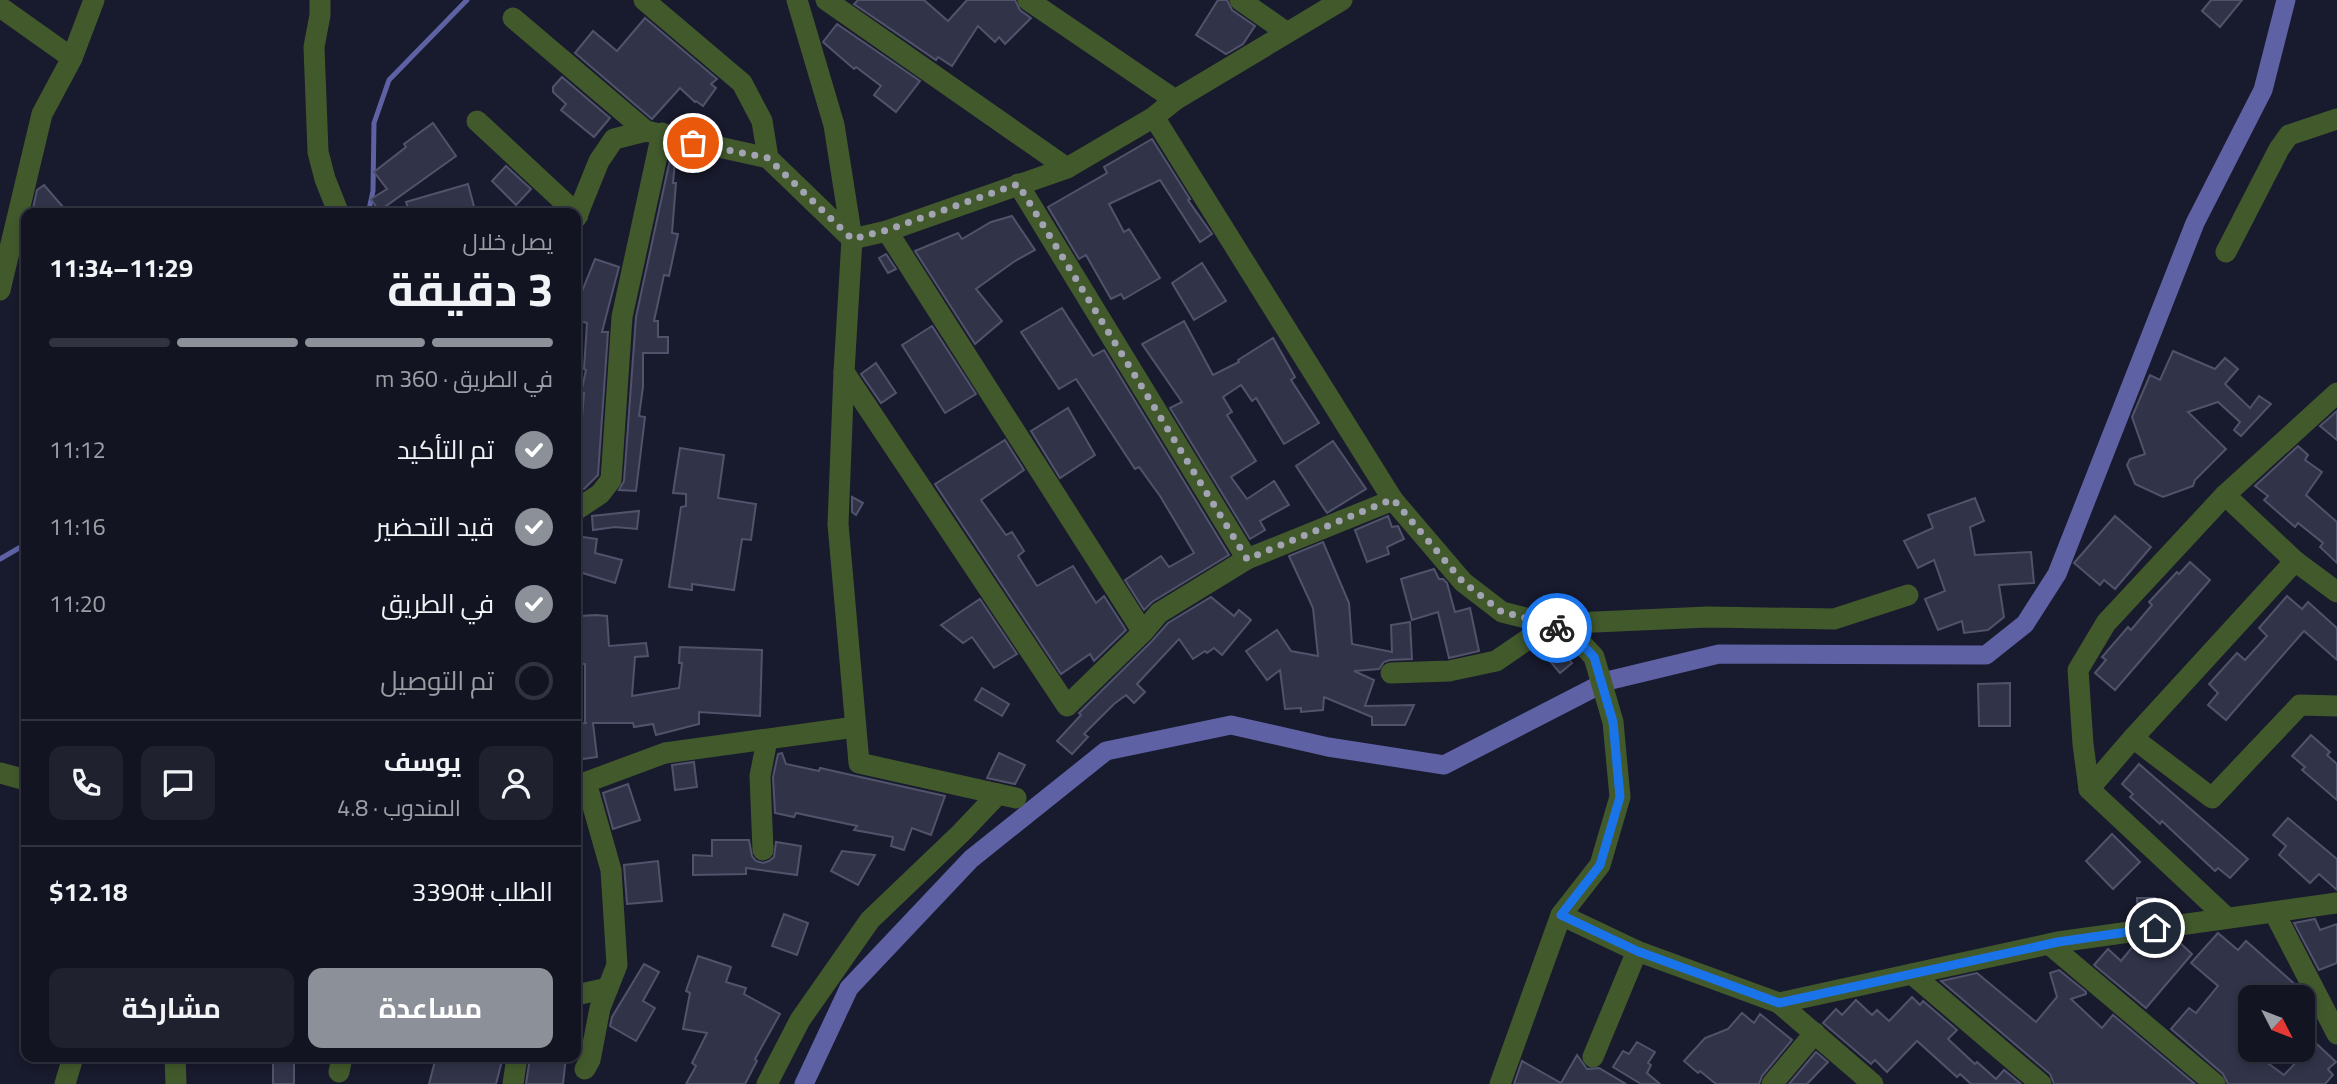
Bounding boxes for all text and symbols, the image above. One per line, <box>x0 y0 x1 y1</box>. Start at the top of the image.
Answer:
pin <box>663 113 723 173</box>
icon: bag <box>674 124 712 162</box>
text: يصل خلال <box>463 220 553 263</box>
text: 11:29–11:34 <box>49 243 193 292</box>
text: 3 دقيقة <box>387 246 553 332</box>
text: في الطريق · 360 m <box>375 357 553 400</box>
text: تم التأكيد <box>397 425 494 474</box>
text: 11:12 <box>49 428 106 471</box>
icon: check <box>515 431 553 469</box>
text: قيد التحضير <box>376 502 494 551</box>
text: 11:16 <box>49 505 106 548</box>
icon: check <box>515 508 553 546</box>
text: في الطريق <box>381 579 494 628</box>
text: 11:20 <box>49 582 106 625</box>
icon: check <box>515 585 553 623</box>
courier <box>1522 593 1592 663</box>
icon: bike <box>1538 609 1576 647</box>
text: تم التوصيل <box>380 656 494 705</box>
text: يوسف <box>384 737 461 786</box>
button: phone <box>49 746 123 820</box>
button: chat <box>141 746 215 820</box>
button: person <box>479 746 553 820</box>
text: المندوب · 4.8 <box>337 786 461 829</box>
text: $12.18 <box>49 867 128 916</box>
text: الطلب #3390 <box>412 867 553 916</box>
pin <box>2125 898 2185 958</box>
icon: home <box>2136 909 2174 947</box>
button: مشاركة <box>49 968 294 1048</box>
button: مساعدة <box>308 968 553 1048</box>
north arrow <box>2238 985 2315 1062</box>
map controls <box>2238 985 2315 1062</box>

